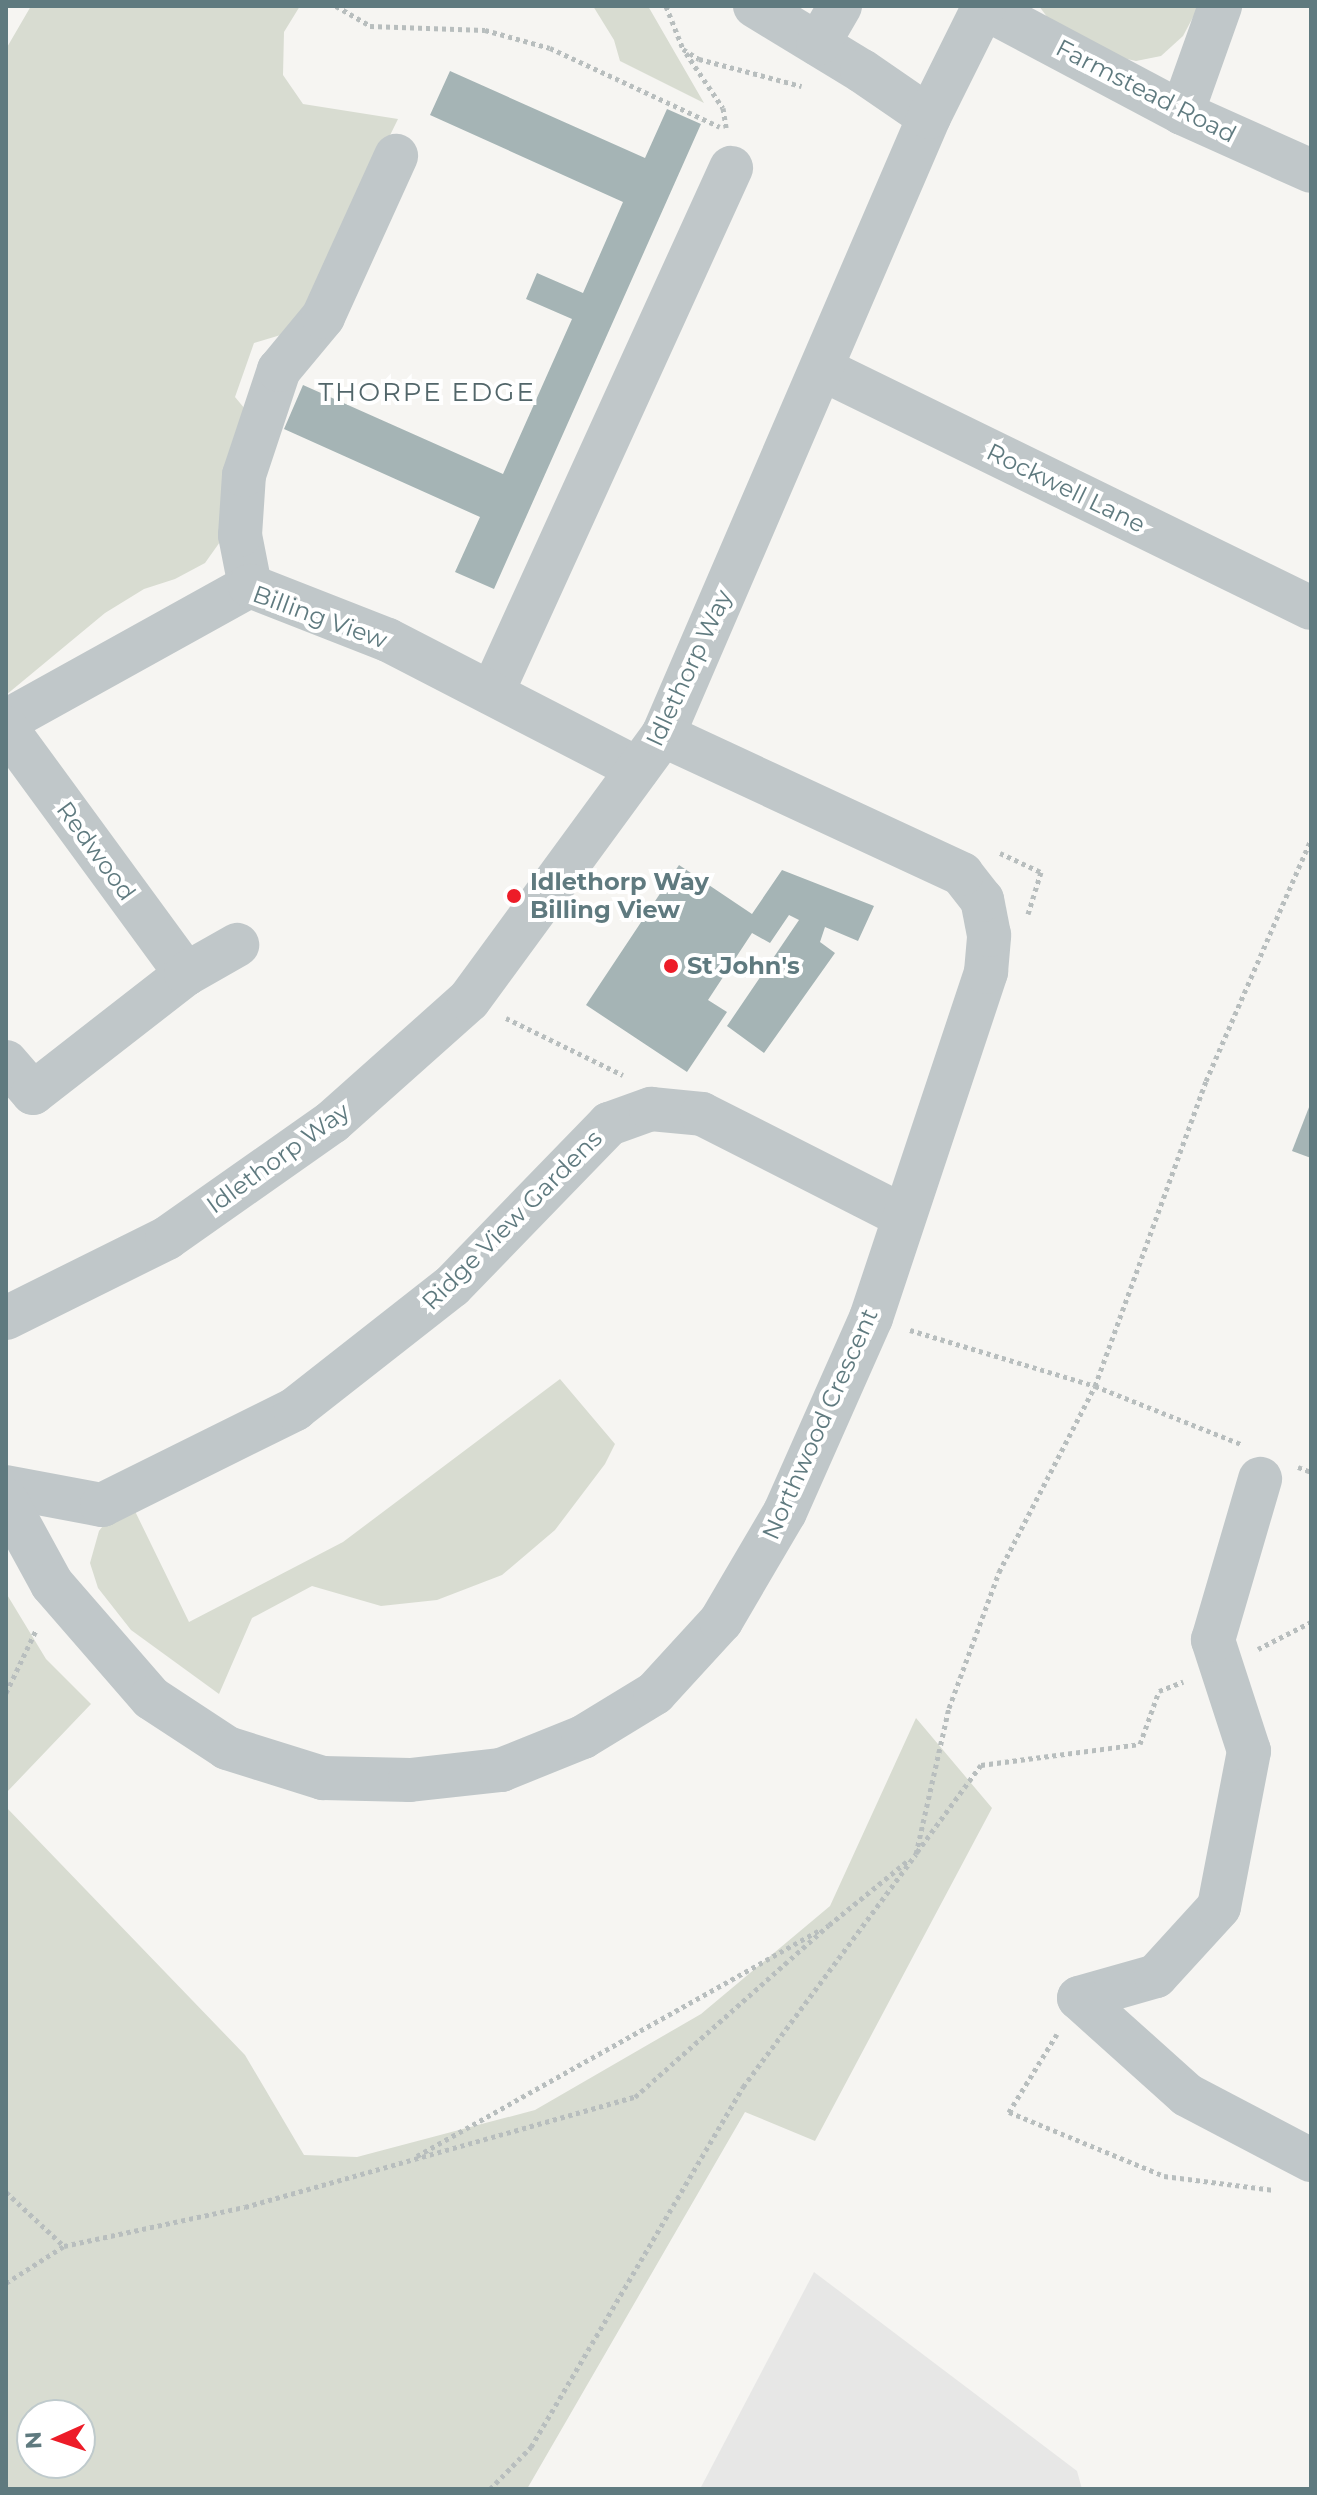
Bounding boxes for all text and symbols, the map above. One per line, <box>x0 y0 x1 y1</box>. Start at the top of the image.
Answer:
street label: Farmstead Road <box>1051 33 1241 149</box>
district label: THORPE EDGE <box>318 377 536 409</box>
street label: Rockwell Lane <box>982 437 1150 539</box>
street label: Billing View <box>249 579 391 655</box>
street label: Idlethorp Way <box>640 585 738 751</box>
street label: Redwood <box>50 796 142 906</box>
place label: Idlethorp Way Billing View <box>530 868 709 924</box>
marker: Idlethorp Way Billing View <box>505 887 523 905</box>
place label: St John's <box>687 952 800 980</box>
marker: St John's <box>662 957 680 975</box>
street label: Idlethorp Way <box>201 1097 355 1219</box>
street label: Ridge View Gardens <box>416 1124 608 1316</box>
street label: Northwood Crescent <box>756 1304 884 1544</box>
north arrow <box>16 2399 96 2479</box>
text: N <box>20 2431 47 2450</box>

